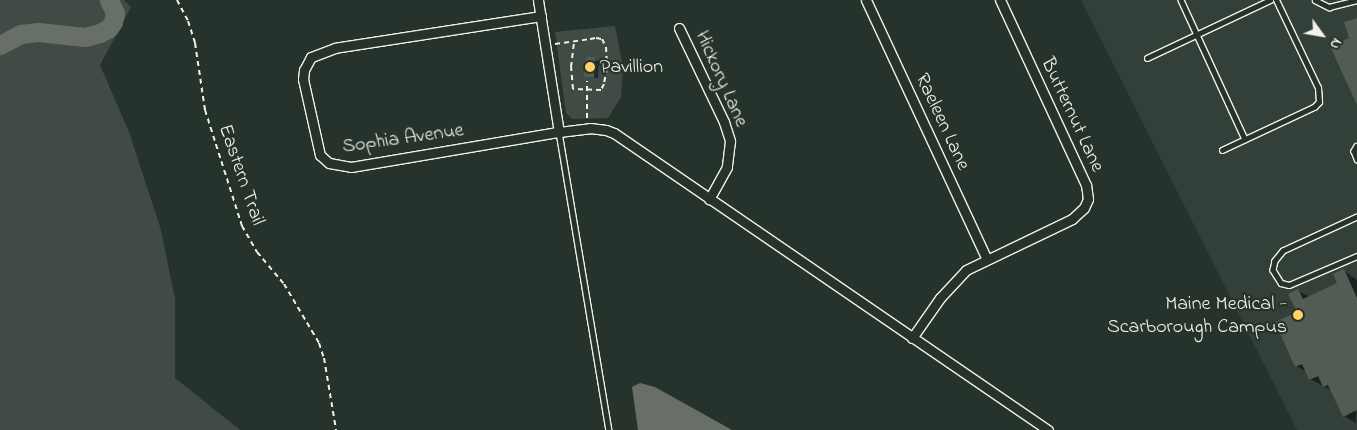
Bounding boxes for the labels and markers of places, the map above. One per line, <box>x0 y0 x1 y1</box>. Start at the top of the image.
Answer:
place label: Pavillion <box>600 55 663 79</box>
marker: Pavillion <box>584 61 596 73</box>
place label: Maine Medical - Scarborough Campus <box>1107 292 1287 339</box>
marker: Maine Medical - Scarborough Campus <box>1291 308 1305 322</box>

